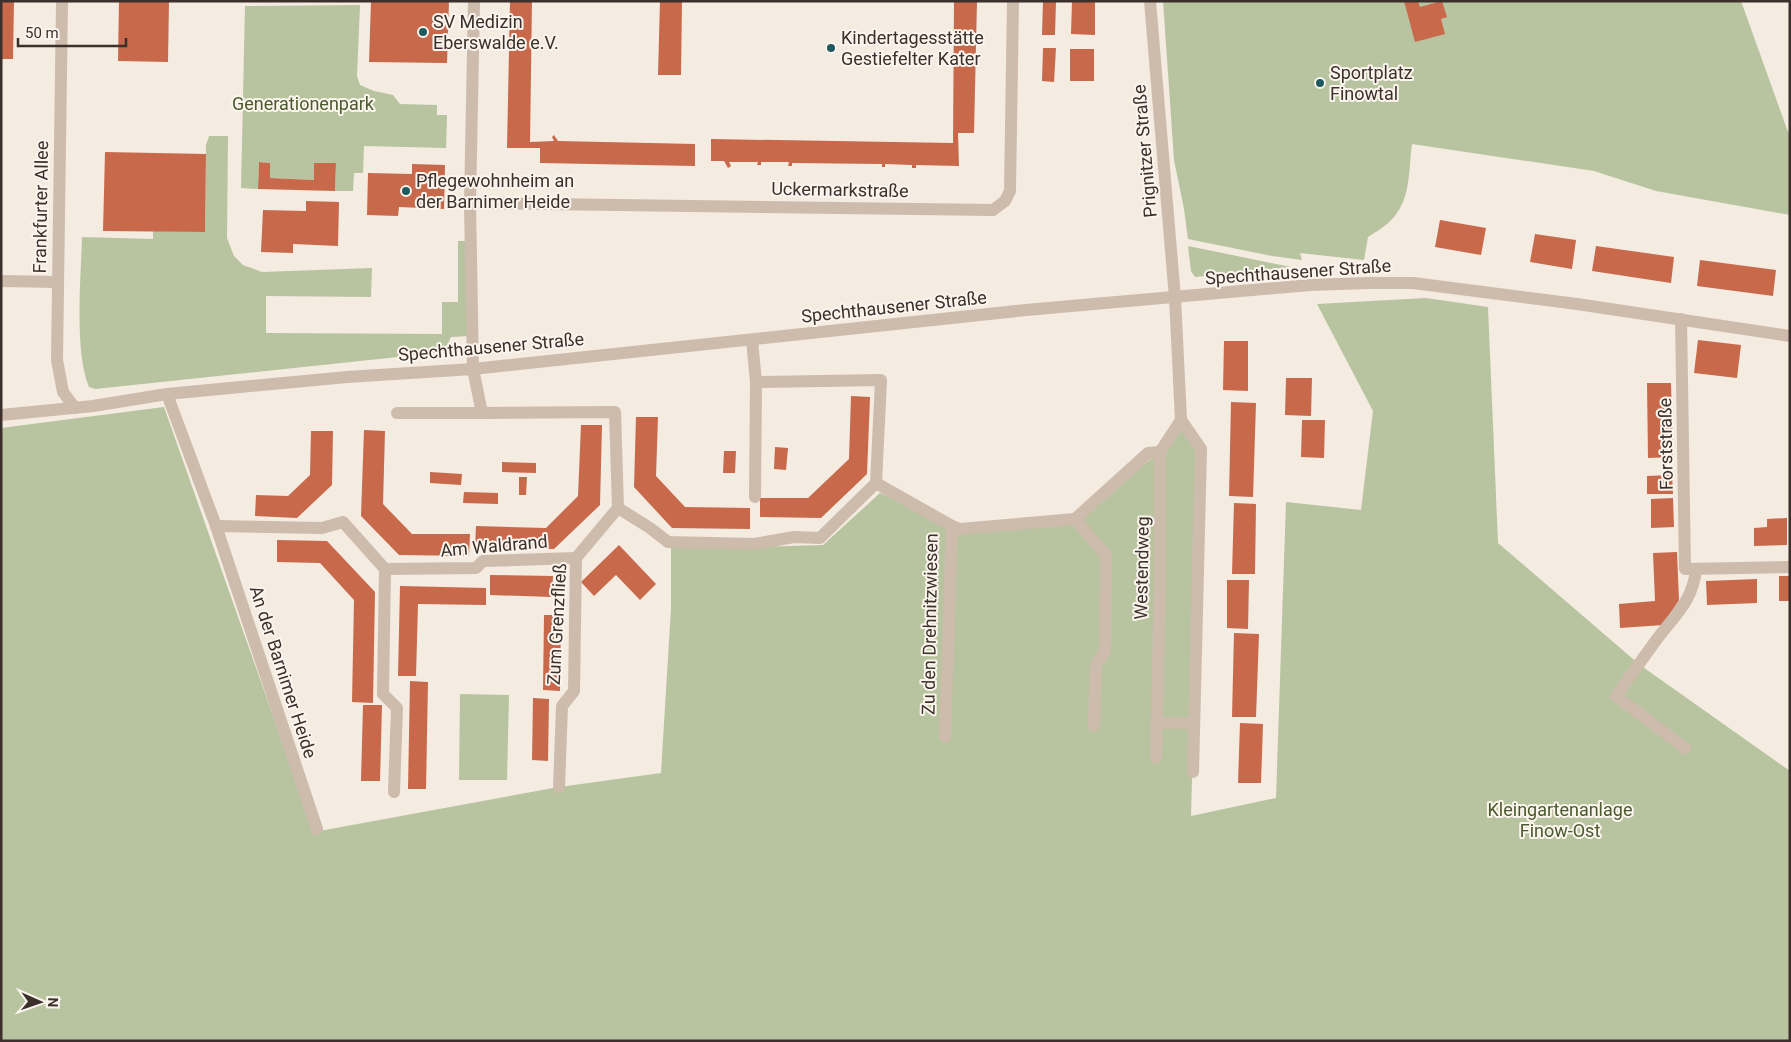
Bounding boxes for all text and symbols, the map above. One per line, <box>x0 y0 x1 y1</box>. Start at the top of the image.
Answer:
place label: SV Medizin Eberswalde e.V. <box>433 11 559 53</box>
scale bar <box>18 15 125 47</box>
text: 50 m <box>25 24 59 42</box>
marker: SV Medizin Eberswalde e.V. <box>417 26 429 38</box>
place label: Kindertagesstätte Gestiefelter Kater <box>841 27 984 69</box>
marker: Kindertagesstätte Gestiefelter Kater <box>825 42 837 54</box>
place label: Sportplatz Finowtal <box>1330 62 1413 104</box>
marker: Sportplatz Finowtal <box>1314 77 1326 89</box>
street label: Prignitzer Straße <box>1128 84 1161 218</box>
park label: Generationenpark <box>232 93 375 114</box>
street label: Frankfurter Allee <box>29 140 52 273</box>
place label: Pflegewohnheim an der Barnimer Heide <box>416 170 574 212</box>
street label: Uckermarkstraße <box>771 178 909 201</box>
marker: Pflegewohnheim an der Barnimer Heide <box>400 185 412 197</box>
street label: Spechthausener Straße <box>1204 255 1392 288</box>
street label: Spechthausener Straße <box>800 286 988 327</box>
street label: Spechthausener Straße <box>397 328 585 365</box>
street label: Forststraße <box>1654 398 1677 490</box>
street label: Westendweg <box>1130 516 1153 620</box>
street label: Am Waldrand <box>439 530 548 561</box>
street label: Zu den Drehnitzwiesen <box>917 533 942 715</box>
street label: Zum Grenzfließ <box>543 562 570 686</box>
street label: An der Barnimer Heide <box>246 583 321 761</box>
park label: Kleingartenanlage Finow-Ost <box>1488 799 1632 841</box>
north arrow <box>15 977 65 1027</box>
text: N <box>45 997 61 1008</box>

